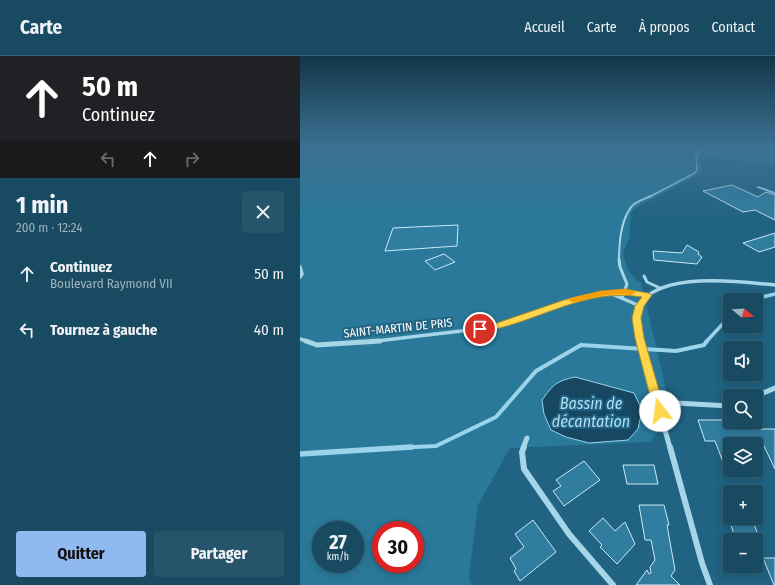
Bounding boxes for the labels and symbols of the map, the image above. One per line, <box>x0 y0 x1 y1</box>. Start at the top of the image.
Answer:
north arrow <box>723 293 763 333</box>
pin <box>463 312 497 346</box>
street label: SAINT-MARTIN DE PRIS <box>343 315 453 341</box>
position arrow <box>639 390 681 432</box>
water label: Bassin de décantation <box>552 394 630 431</box>
speed limit sign: 30 <box>372 521 424 573</box>

